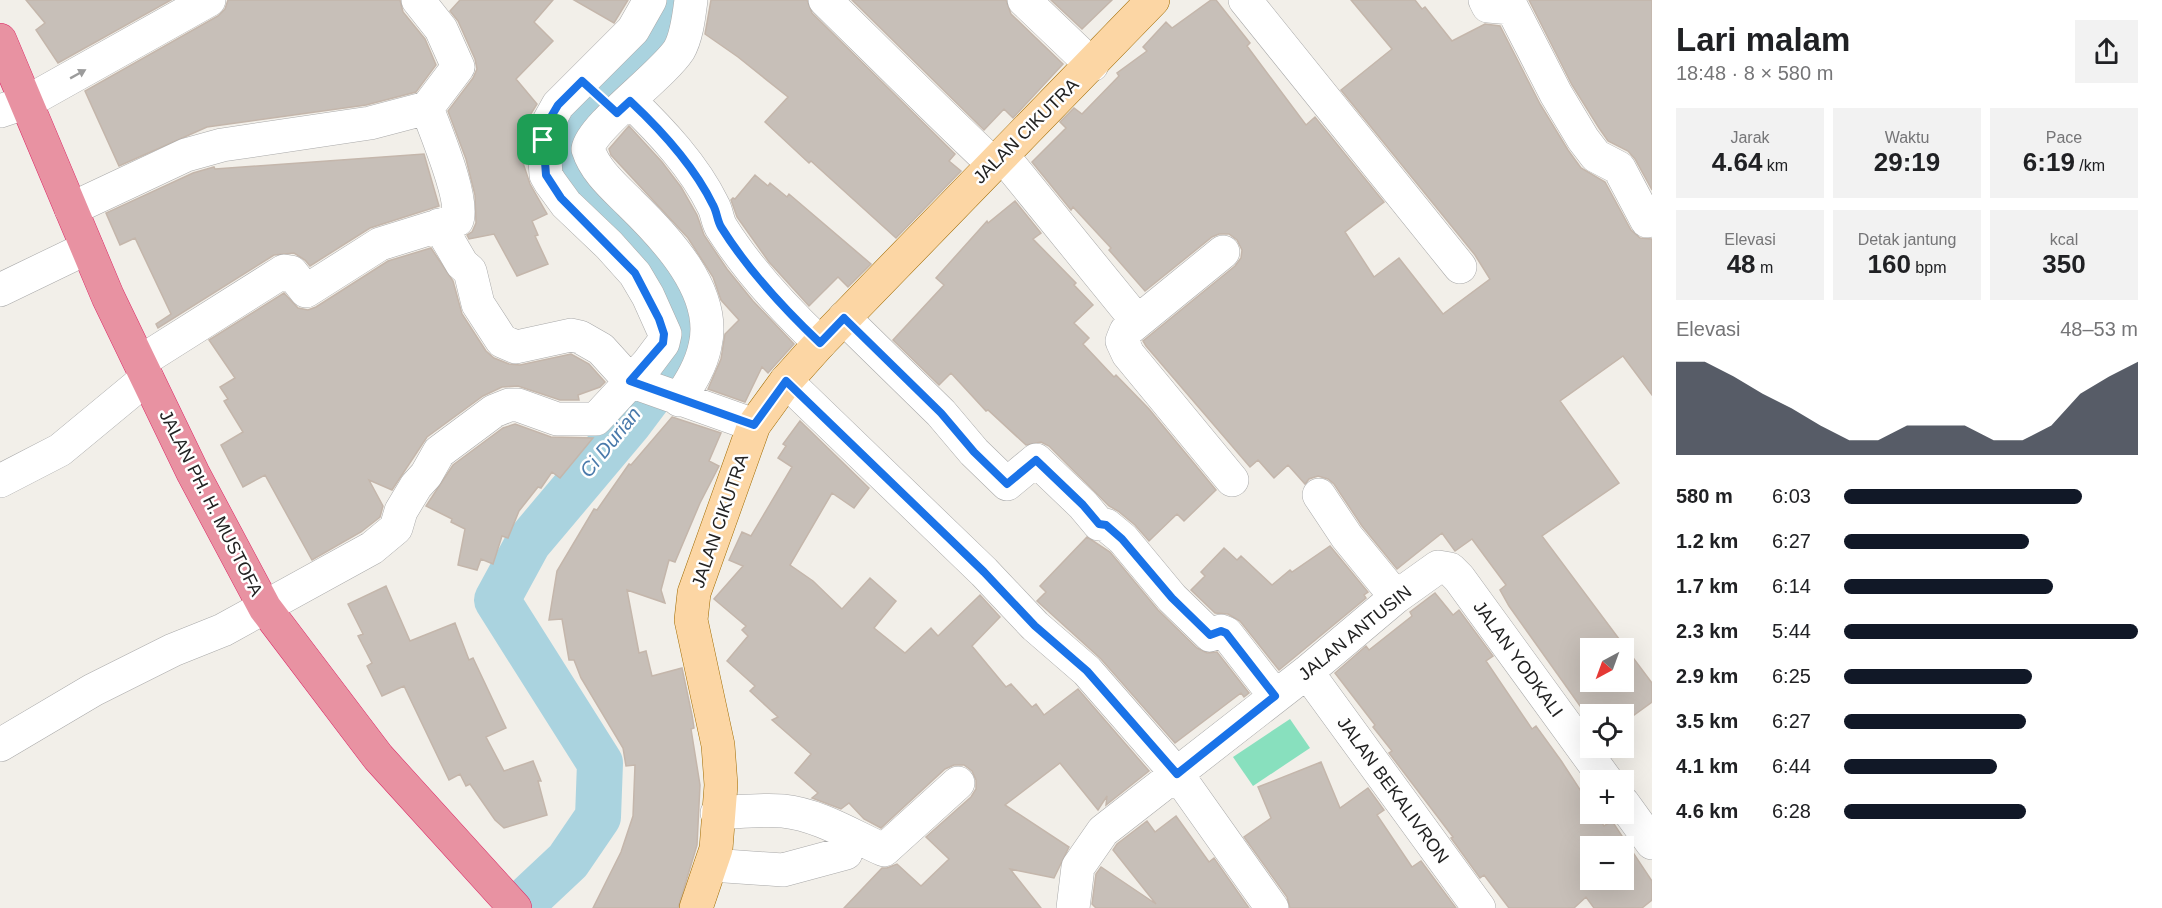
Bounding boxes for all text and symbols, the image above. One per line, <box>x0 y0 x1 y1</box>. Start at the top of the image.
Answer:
button: share <box>2075 20 2138 83</box>
text: Lari malam <box>1676 21 1850 58</box>
text: 18:48 · 8 × 580 m <box>1676 62 1833 84</box>
one-way arrow <box>70 69 87 79</box>
street label: JALAN CIKUTRA <box>969 74 1083 188</box>
pin <box>517 114 568 165</box>
icon: arrive <box>526 123 559 156</box>
text: Jarak <box>1730 129 1770 146</box>
text: Waktu <box>1885 129 1929 146</box>
text: Pace <box>2046 129 2082 146</box>
text: 4.64 <box>1712 147 1762 177</box>
text: 29:19 <box>1874 147 1940 177</box>
text: 6:19 <box>2023 147 2075 177</box>
text: km <box>1762 157 1788 174</box>
text: /km <box>2075 157 2105 174</box>
text: Elevasi <box>1724 231 1776 248</box>
text: Detak jantung <box>1858 231 1956 248</box>
text: kcal <box>2050 231 2078 248</box>
text: 48 <box>1727 249 1756 279</box>
text: 160 <box>1868 249 1911 279</box>
text: 350 <box>2042 249 2086 279</box>
text: m <box>1756 259 1773 276</box>
text: bpm <box>1911 259 1946 276</box>
text: Elevasi <box>1676 318 1740 340</box>
text: 48–53 m <box>2060 318 2138 340</box>
water label: Ci Durian <box>575 403 645 481</box>
street label: JALAN PH. H. MUSTOFA <box>155 407 267 599</box>
street label: JALAN CIKUTRA <box>688 452 752 590</box>
text: 580 m <box>1676 485 1733 507</box>
text: 6:03 <box>1772 485 1811 507</box>
text: 1.2 km <box>1676 530 1738 552</box>
text: 6:27 <box>1772 530 1811 552</box>
text: 1.7 km <box>1676 575 1738 597</box>
text: 6:14 <box>1772 575 1811 597</box>
street label: JALAN ANTUSIN <box>1295 581 1415 685</box>
street label: JALAN YODKALI <box>1469 597 1567 721</box>
text: 2.3 km <box>1676 620 1738 642</box>
text: 5:44 <box>1772 620 1811 642</box>
north arrow <box>1580 638 1634 692</box>
map controls <box>1580 638 1634 890</box>
text: 2.9 km <box>1676 665 1738 687</box>
text: 6:25 <box>1772 665 1811 687</box>
button: locate <box>1580 704 1634 758</box>
text: 3.5 km <box>1676 710 1738 732</box>
text: 6:27 <box>1772 710 1811 732</box>
street label: JALAN BEKALIVRON <box>1333 713 1453 867</box>
text: 4.1 km <box>1676 755 1738 777</box>
text: 6:44 <box>1772 755 1811 777</box>
button: + <box>1580 770 1634 824</box>
text: 4.6 km <box>1676 800 1738 822</box>
text: 6:28 <box>1772 800 1811 822</box>
button: − <box>1580 836 1634 890</box>

